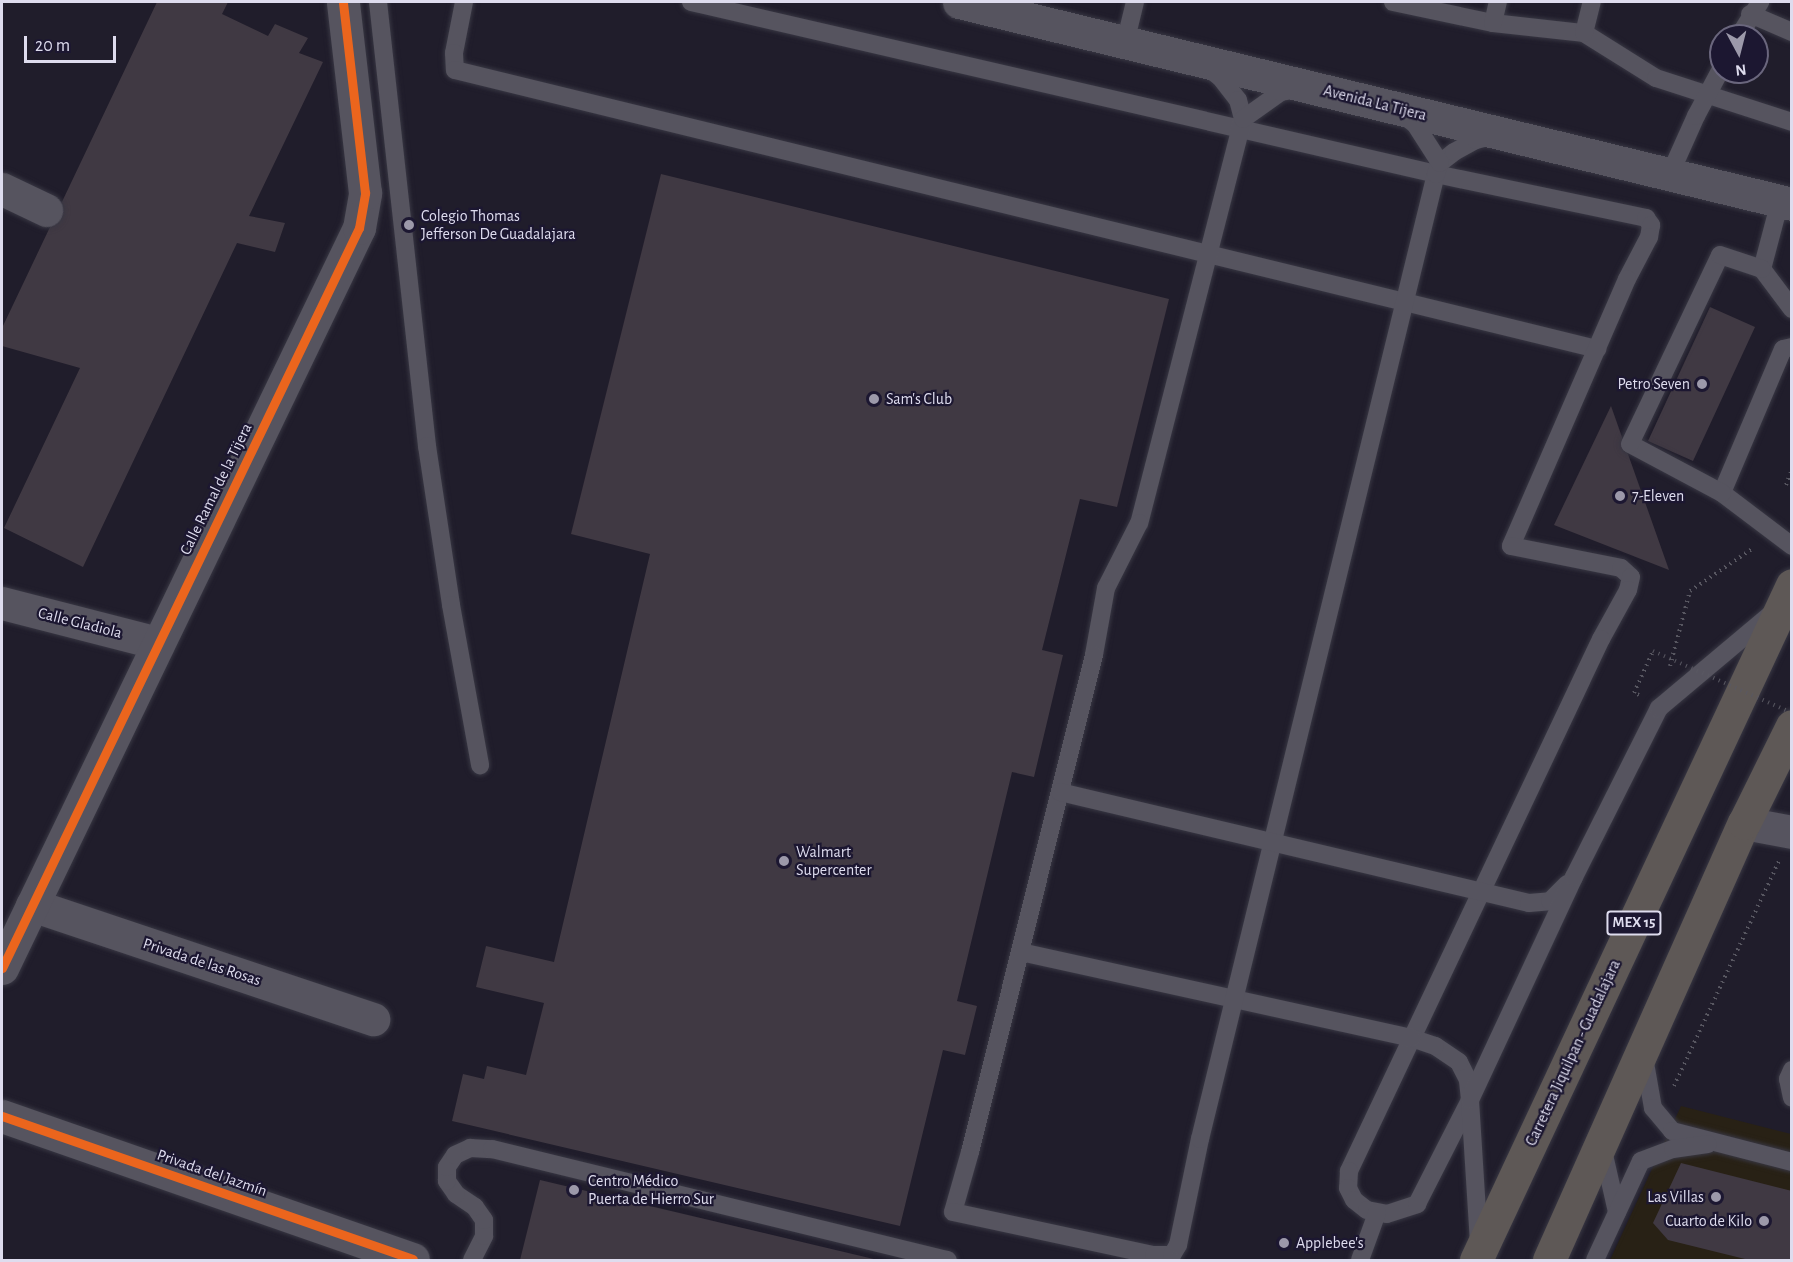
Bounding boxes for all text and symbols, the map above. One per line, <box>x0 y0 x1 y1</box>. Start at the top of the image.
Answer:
scale bar <box>27 24 118 62</box>
north arrow <box>1709 24 1769 84</box>
text: 20 m <box>35 37 70 55</box>
text: N <box>1734 61 1747 78</box>
street label: Avenida La Tijera <box>1321 81 1429 125</box>
place label: Colegio Thomas Jefferson De Guadalajara <box>421 206 576 244</box>
marker: Colegio Thomas Jefferson De Guadalajara <box>402 218 416 232</box>
place label: Petro Seven <box>1617 374 1690 394</box>
marker: Petro Seven <box>1695 377 1709 391</box>
place label: Sam's Club <box>886 389 952 409</box>
marker: Sam's Club <box>867 392 881 406</box>
street label: Calle Ramal de la Tijera <box>176 420 256 558</box>
place label: 7-Eleven <box>1632 486 1684 506</box>
marker: 7-Eleven <box>1613 489 1627 503</box>
street label: Calle Gladiola <box>36 603 124 643</box>
place label: Walmart Supercenter <box>796 842 872 880</box>
marker: Walmart Supercenter <box>777 854 791 868</box>
road number: MEX 15 <box>1606 911 1662 935</box>
street label: Privada de las Rosas <box>141 934 263 990</box>
street label: Carretera Jiquilpan - Guadalajara <box>1521 957 1625 1149</box>
street label: Privada del Jazmín <box>154 1145 270 1201</box>
place label: Centro Médico Puerta de Hierro Sur <box>588 1171 714 1209</box>
marker: Centro Médico Puerta de Hierro Sur <box>565 1181 583 1199</box>
place label: Las Villas <box>1647 1187 1704 1207</box>
marker: Las Villas <box>1709 1190 1723 1204</box>
place label: Cuarto de Kilo <box>1665 1211 1752 1231</box>
marker: Cuarto de Kilo <box>1757 1214 1771 1228</box>
place label: Applebee's <box>1296 1233 1364 1253</box>
marker: Applebee's <box>1277 1236 1291 1250</box>

